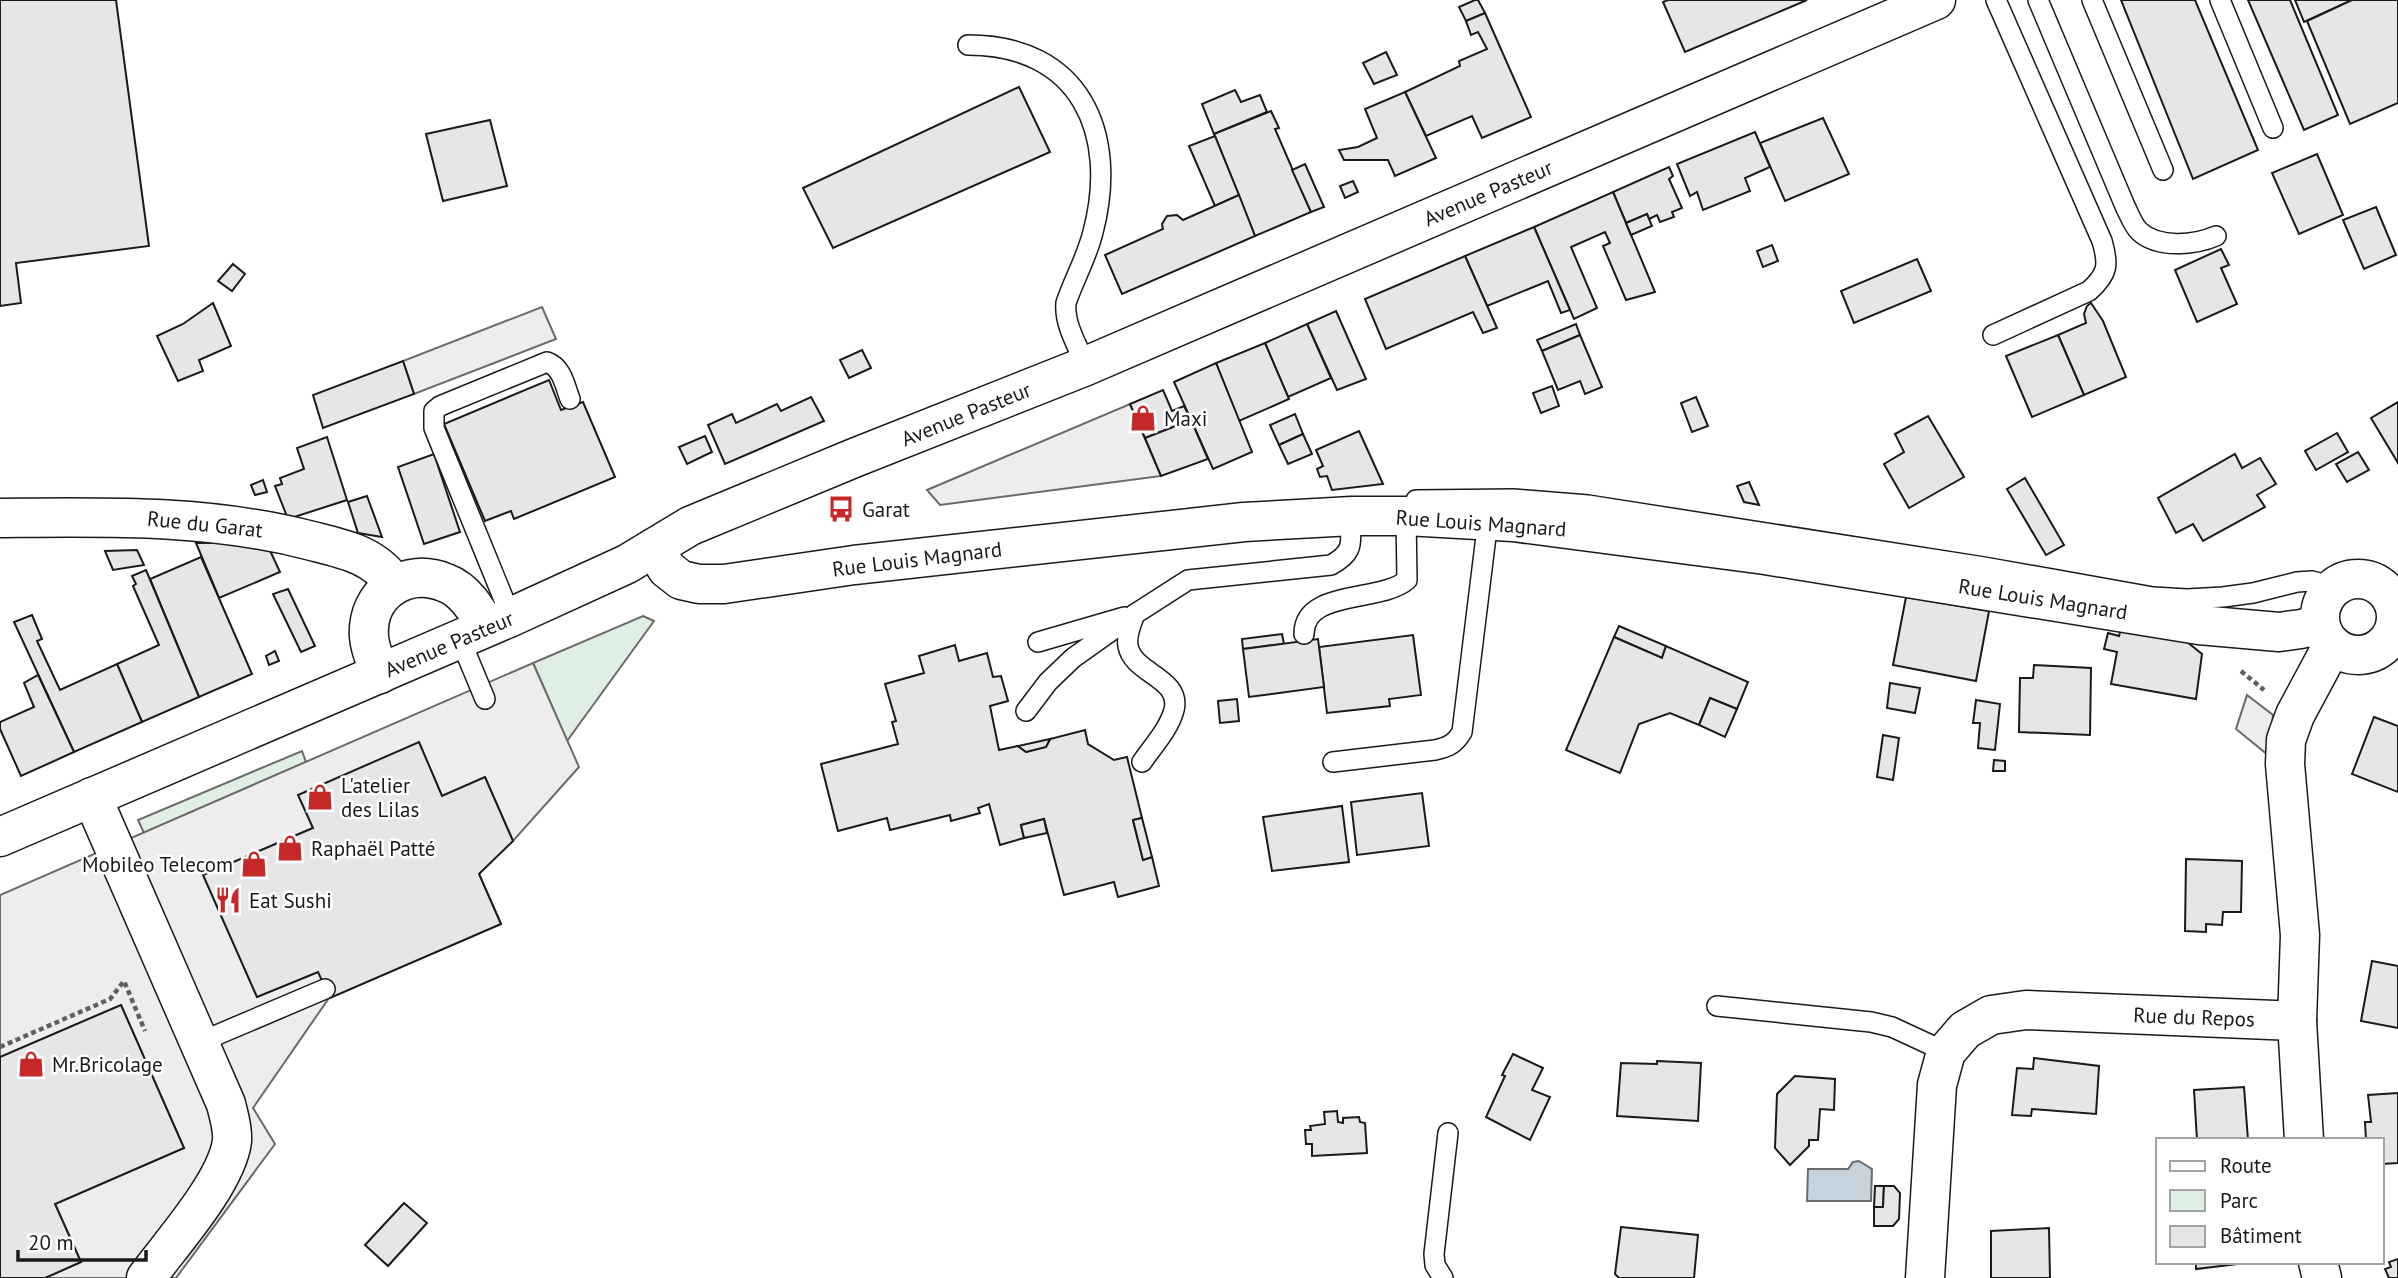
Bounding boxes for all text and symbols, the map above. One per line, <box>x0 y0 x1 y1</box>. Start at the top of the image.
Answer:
street label: Avenue Pasteur <box>1419 154 1557 232</box>
street label: Avenue Pasteur <box>897 376 1035 452</box>
shop icon: Maxi <box>1128 403 1158 433</box>
place label: Maxi <box>1164 405 1207 432</box>
bus stop icon: Garat <box>826 494 856 524</box>
place label: Garat <box>862 496 910 523</box>
street label: Rue Louis Magnard <box>1395 504 1567 542</box>
street label: Rue du Garat <box>146 505 264 543</box>
street label: Rue Louis Magnard <box>831 535 1003 583</box>
street label: Rue Louis Magnard <box>1957 572 2129 626</box>
street label: Avenue Pasteur <box>380 605 518 683</box>
place label: L'atelier des Lilas <box>341 772 419 823</box>
shop icon: L'atelier des Lilas <box>305 782 335 812</box>
shop icon: Raphaël Patté <box>275 833 305 863</box>
place label: Raphaël Patté <box>311 835 435 862</box>
shop icon: Mobileo Telecom <box>239 849 269 879</box>
place label: Mobileo Telecom <box>82 851 233 878</box>
restaurant icon: Eat Sushi <box>213 885 243 915</box>
place label: Eat Sushi <box>249 887 332 914</box>
street label: Rue du Repos <box>2133 1001 2255 1033</box>
shop icon: Mr.Bricolage <box>16 1049 46 1079</box>
place label: Mr.Bricolage <box>52 1051 163 1078</box>
legend <box>2156 1138 2384 1264</box>
text: Route <box>2220 1152 2272 1179</box>
text: Parc <box>2220 1187 2258 1214</box>
scale bar <box>18 1218 145 1262</box>
text: Bâtiment <box>2220 1222 2302 1249</box>
text: 20 m <box>28 1229 74 1256</box>

